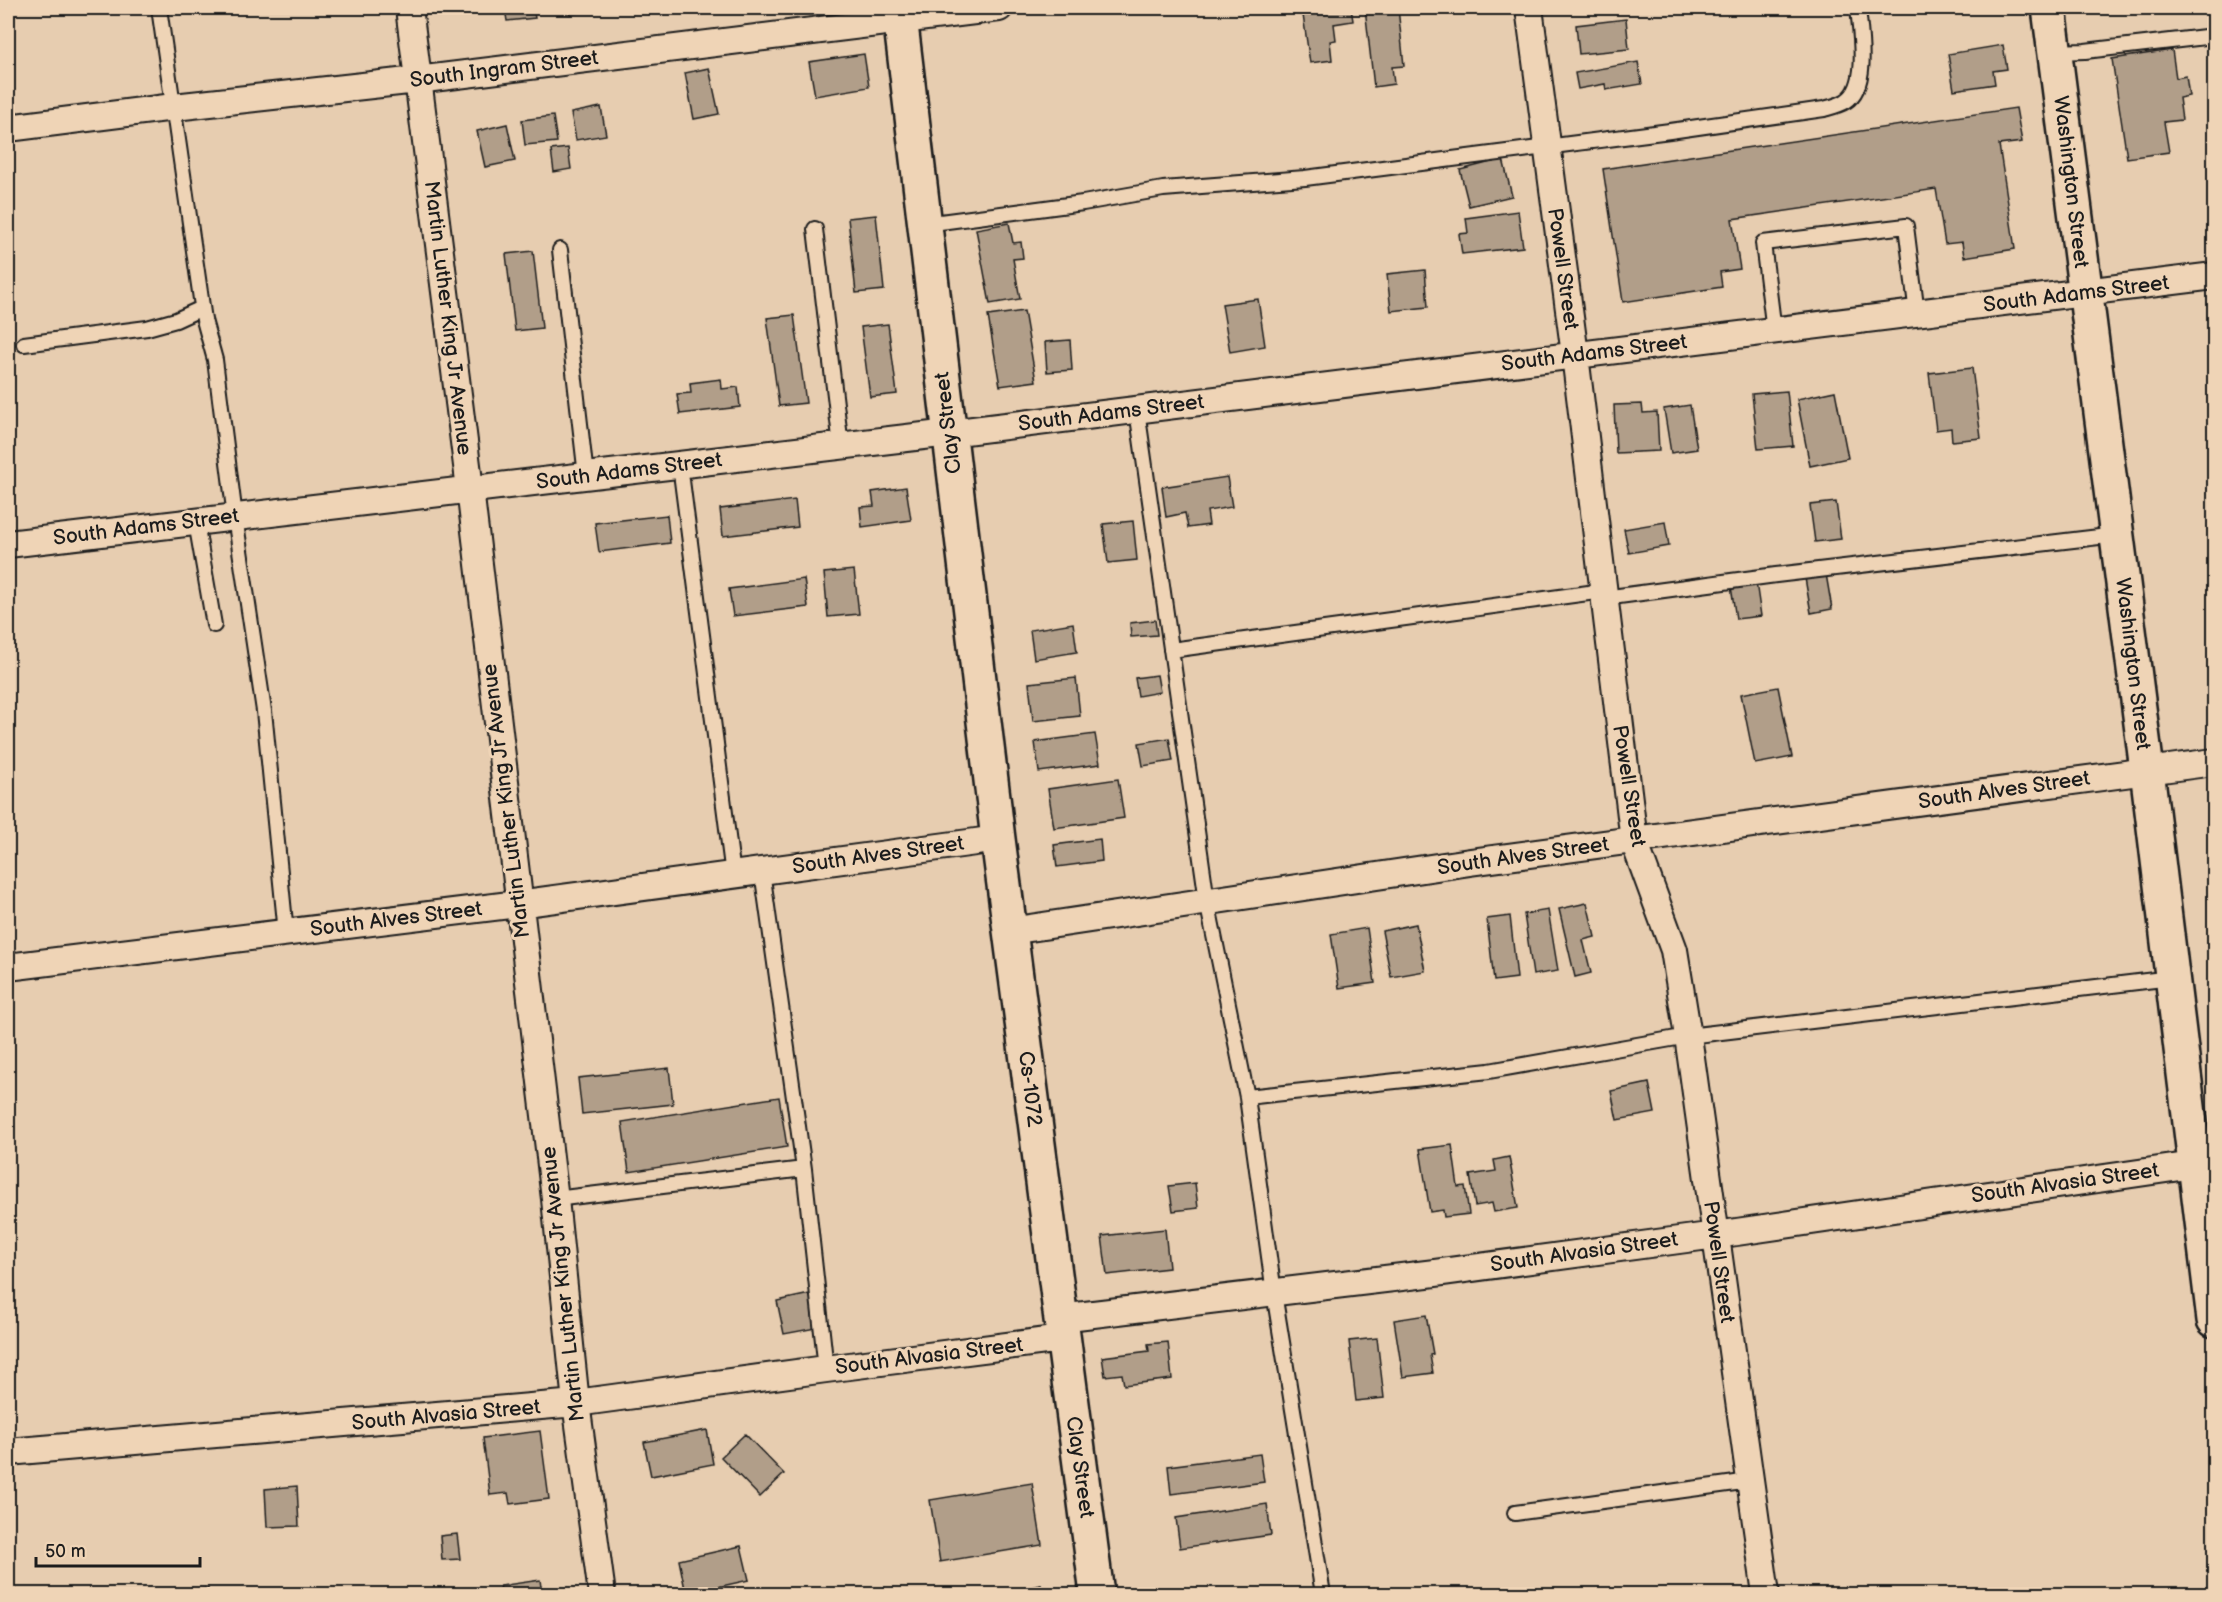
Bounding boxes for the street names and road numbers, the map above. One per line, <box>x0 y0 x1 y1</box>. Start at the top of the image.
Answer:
street label: South Ingram Street <box>408 45 600 93</box>
street label: Washington Street <box>2048 95 2094 270</box>
street label: Martin Luther King Jr Avenue <box>419 179 477 457</box>
street label: Powell Street <box>1542 206 1584 332</box>
street label: South Adams Street <box>1982 270 2171 318</box>
street label: South Adams Street <box>1500 329 1689 377</box>
street label: Clay Street <box>929 370 967 475</box>
street label: South Adams Street <box>1017 389 1206 437</box>
street label: South Adams Street <box>535 447 724 495</box>
street label: South Adams Street <box>52 503 241 551</box>
street label: Washington Street <box>2110 577 2156 752</box>
street label: Martin Luther King Jr Avenue <box>477 662 535 940</box>
street label: Powell Street <box>1607 723 1651 849</box>
street label: South Alves Street <box>1917 766 2092 814</box>
street label: South Alves Street <box>791 831 966 879</box>
street label: South Alves Street <box>1436 832 1611 880</box>
street label: South Alves Street <box>309 896 484 942</box>
street label: Cs-1072 <box>1013 1050 1047 1129</box>
street label: Martin Luther King Jr Avenue <box>536 1145 590 1423</box>
street label: South Alvasia Street <box>1970 1157 2161 1209</box>
street label: Powell Street <box>1698 1199 1740 1325</box>
street label: South Alvasia Street <box>1489 1226 1680 1278</box>
street label: South Alvasia Street <box>834 1332 1025 1380</box>
street label: South Alvasia Street <box>351 1394 542 1436</box>
street label: Clay Street <box>1060 1415 1100 1520</box>

